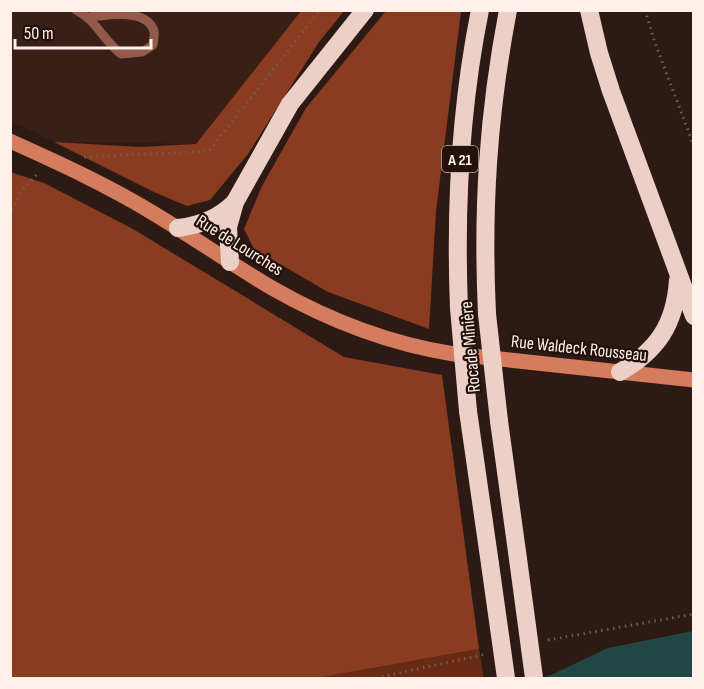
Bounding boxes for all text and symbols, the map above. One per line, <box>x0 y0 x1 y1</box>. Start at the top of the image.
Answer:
scale bar <box>15 12 152 50</box>
text: 50 m <box>24 23 54 44</box>
road number: A 21 <box>442 146 478 172</box>
street label: Rue de Lourches <box>192 210 287 280</box>
street label: Rocade Minière <box>456 300 485 393</box>
street label: Rue Waldeck Rousseau <box>510 331 648 366</box>

